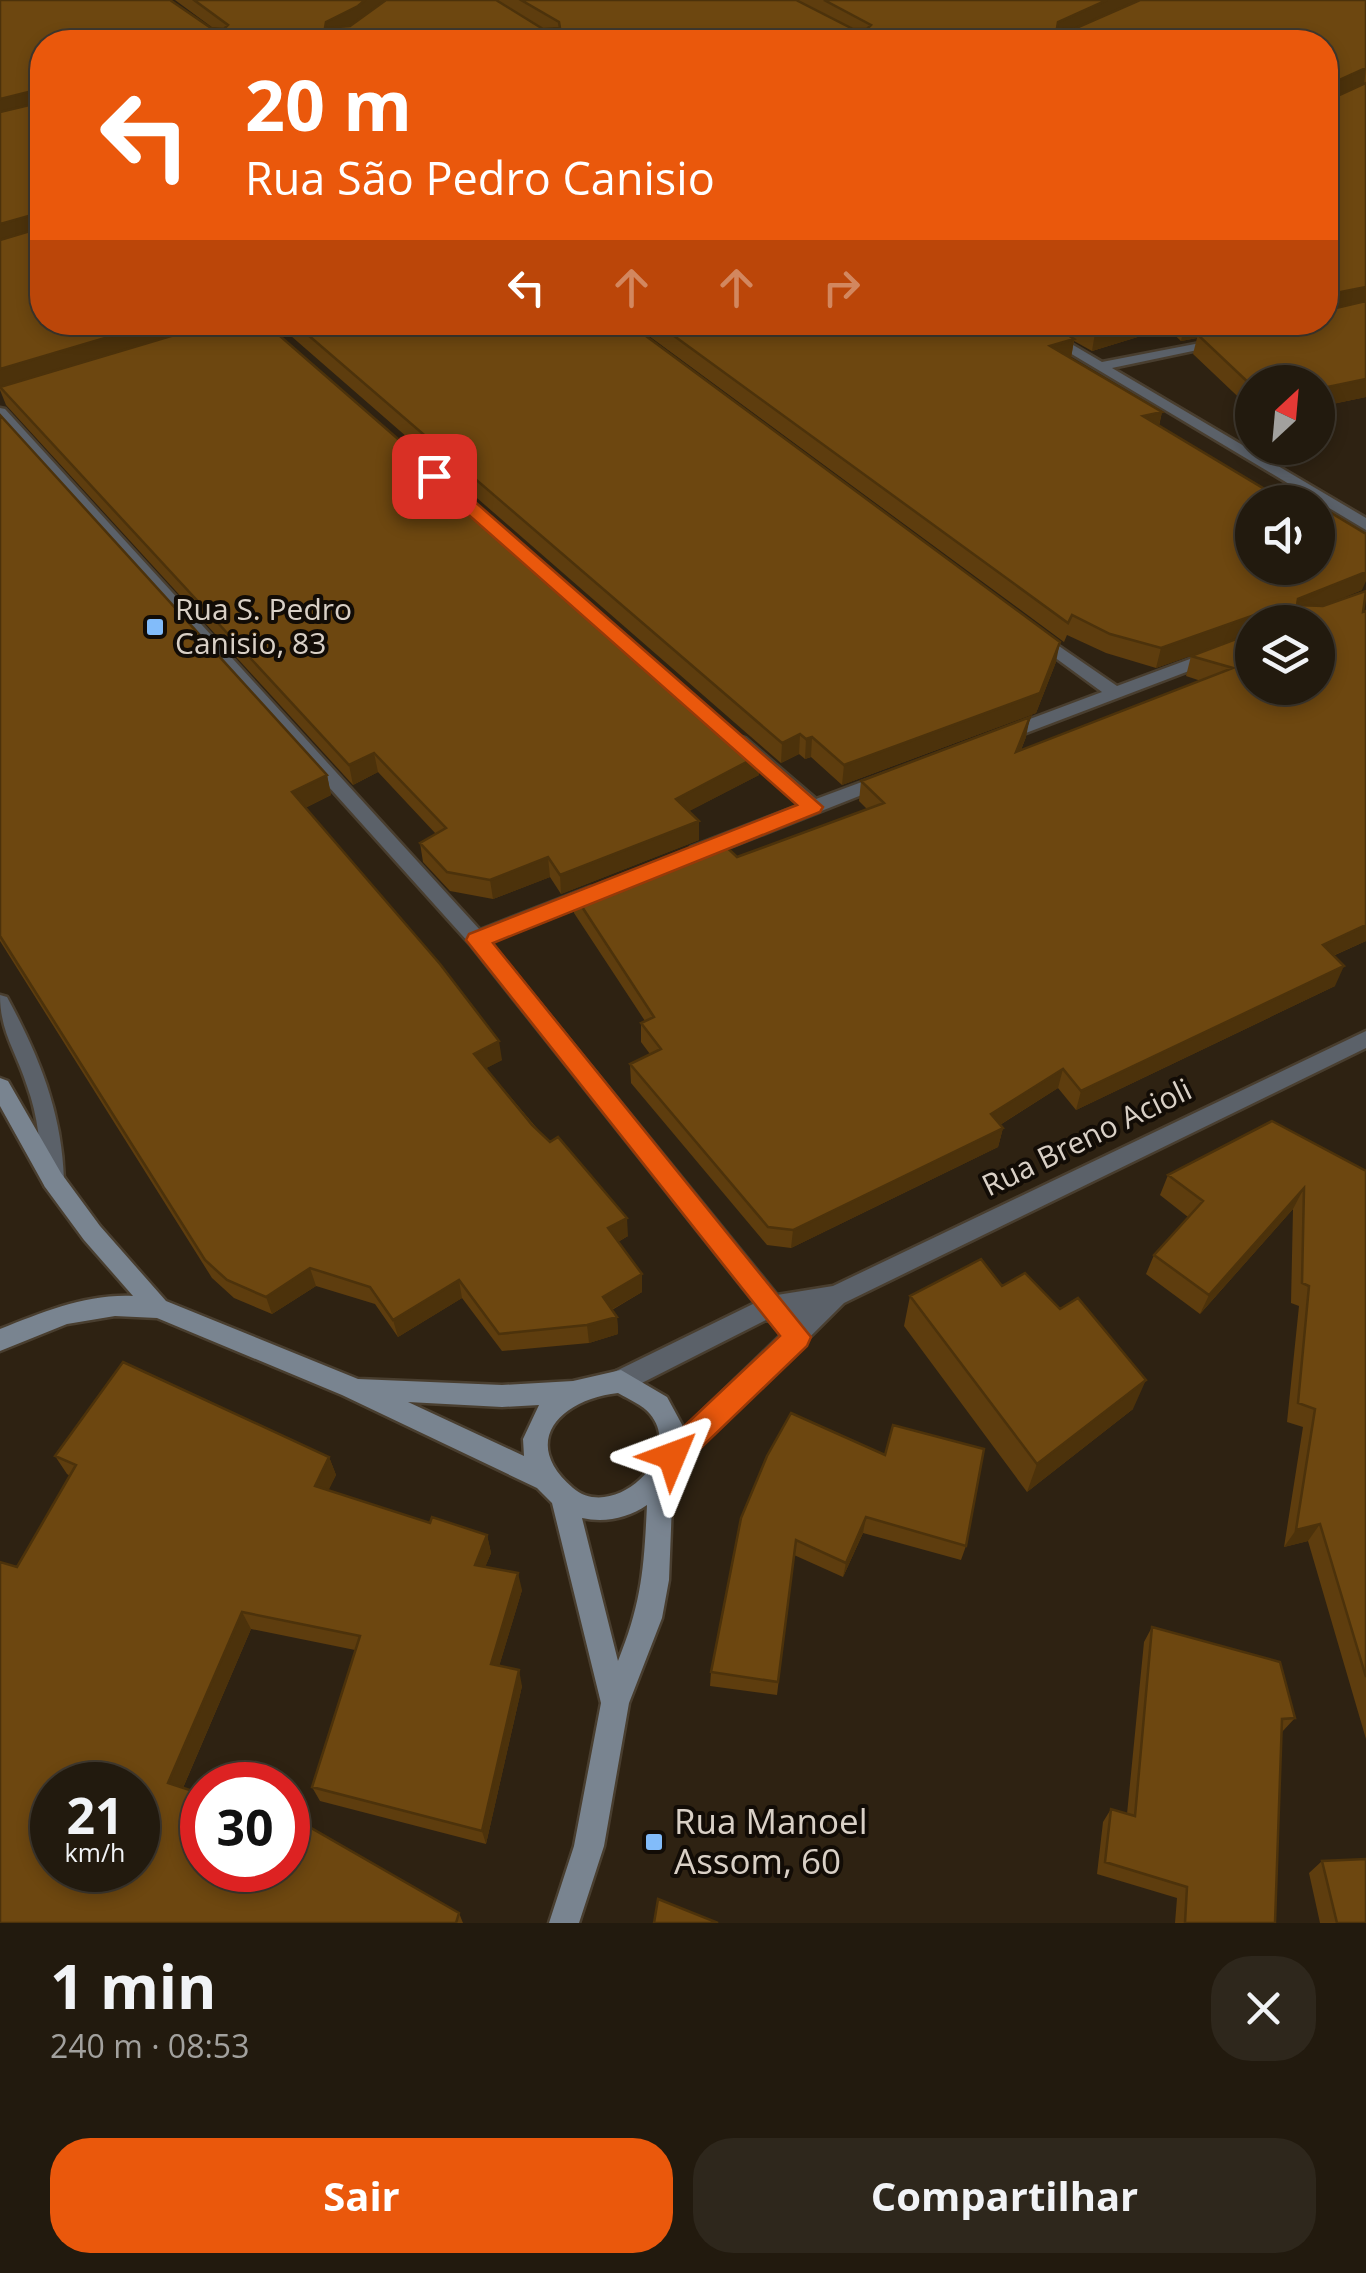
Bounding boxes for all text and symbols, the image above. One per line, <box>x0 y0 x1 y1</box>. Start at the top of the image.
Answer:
text: 20 m <box>245 56 412 152</box>
icon: left <box>80 70 210 200</box>
text: Rua São Pedro Canisio <box>245 147 715 208</box>
icon: left <box>499 260 554 315</box>
icon: ahead <box>604 260 659 315</box>
icon: ahead <box>709 260 764 315</box>
icon: right <box>814 260 869 315</box>
north arrow <box>1235 365 1335 465</box>
map controls <box>1235 365 1335 705</box>
pin <box>392 434 477 519</box>
icon: arrive <box>407 449 462 504</box>
button: sound <box>1235 485 1335 585</box>
place label: Rua S. Pedro Canisio, 83 <box>175 588 352 663</box>
button: layers <box>1235 605 1335 705</box>
marker: Rua S. Pedro Canisio, 83 <box>144 616 166 638</box>
street label: Rua Breno Acioli <box>975 1068 1198 1205</box>
position arrow <box>620 1404 724 1508</box>
speed limit sign: 30 <box>180 1762 310 1892</box>
text: 21 <box>66 1781 124 1849</box>
place label: Rua Manoel Assom, 60 <box>674 1797 868 1884</box>
marker: Rua Manoel Assom, 60 <box>643 1831 665 1853</box>
text: km/h <box>65 1835 125 1869</box>
text: 1 min <box>50 1945 217 2027</box>
button: close <box>1211 1956 1316 2061</box>
text: 240 m · 08:53 <box>50 2024 249 2067</box>
button: Sair <box>50 2138 673 2253</box>
button: Compartilhar <box>693 2138 1316 2253</box>

